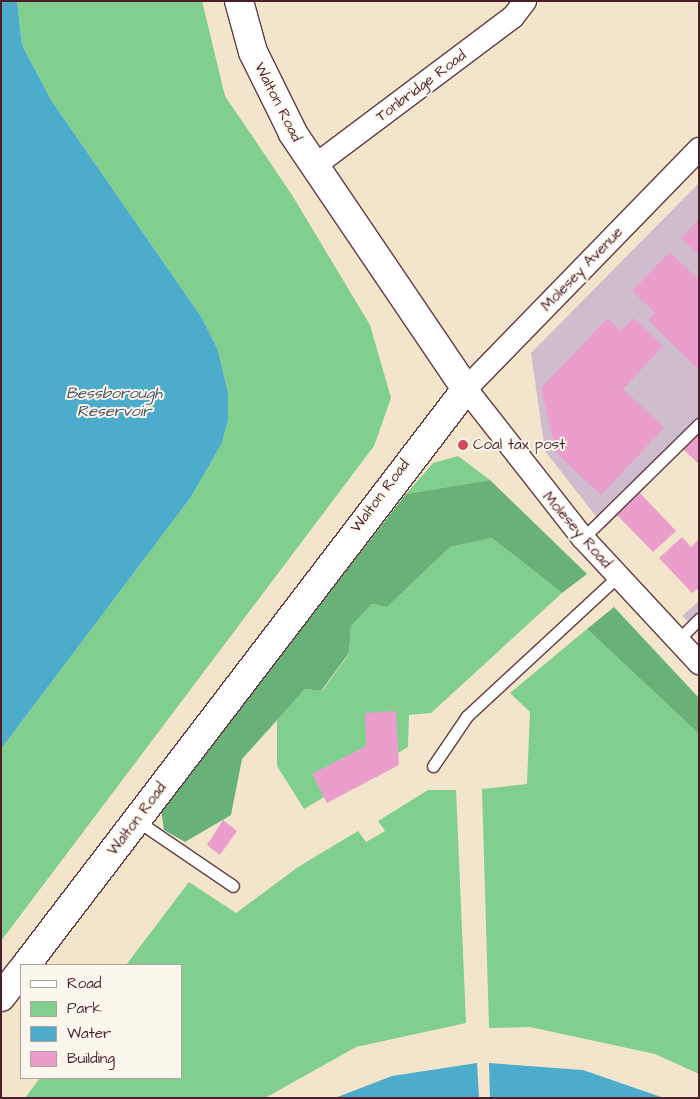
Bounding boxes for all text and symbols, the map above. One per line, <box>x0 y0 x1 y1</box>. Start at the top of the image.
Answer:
street label: Tonbridge Road <box>372 46 470 126</box>
street label: Walton Road <box>250 59 306 145</box>
street label: Molesey Avenue <box>537 223 627 315</box>
water label: Bessborough Reservoir <box>66 383 162 421</box>
place label: Coal tax post <box>473 436 565 454</box>
marker: Coal tax post <box>457 439 469 451</box>
street label: Walton Road <box>347 456 413 536</box>
street label: Molesey Road <box>539 488 615 572</box>
street label: Walton Road <box>104 779 170 859</box>
legend <box>20 964 182 1079</box>
text: Road <box>67 973 101 994</box>
text: Park <box>67 998 102 1019</box>
text: Water <box>67 1023 111 1044</box>
text: Building <box>67 1048 115 1069</box>

